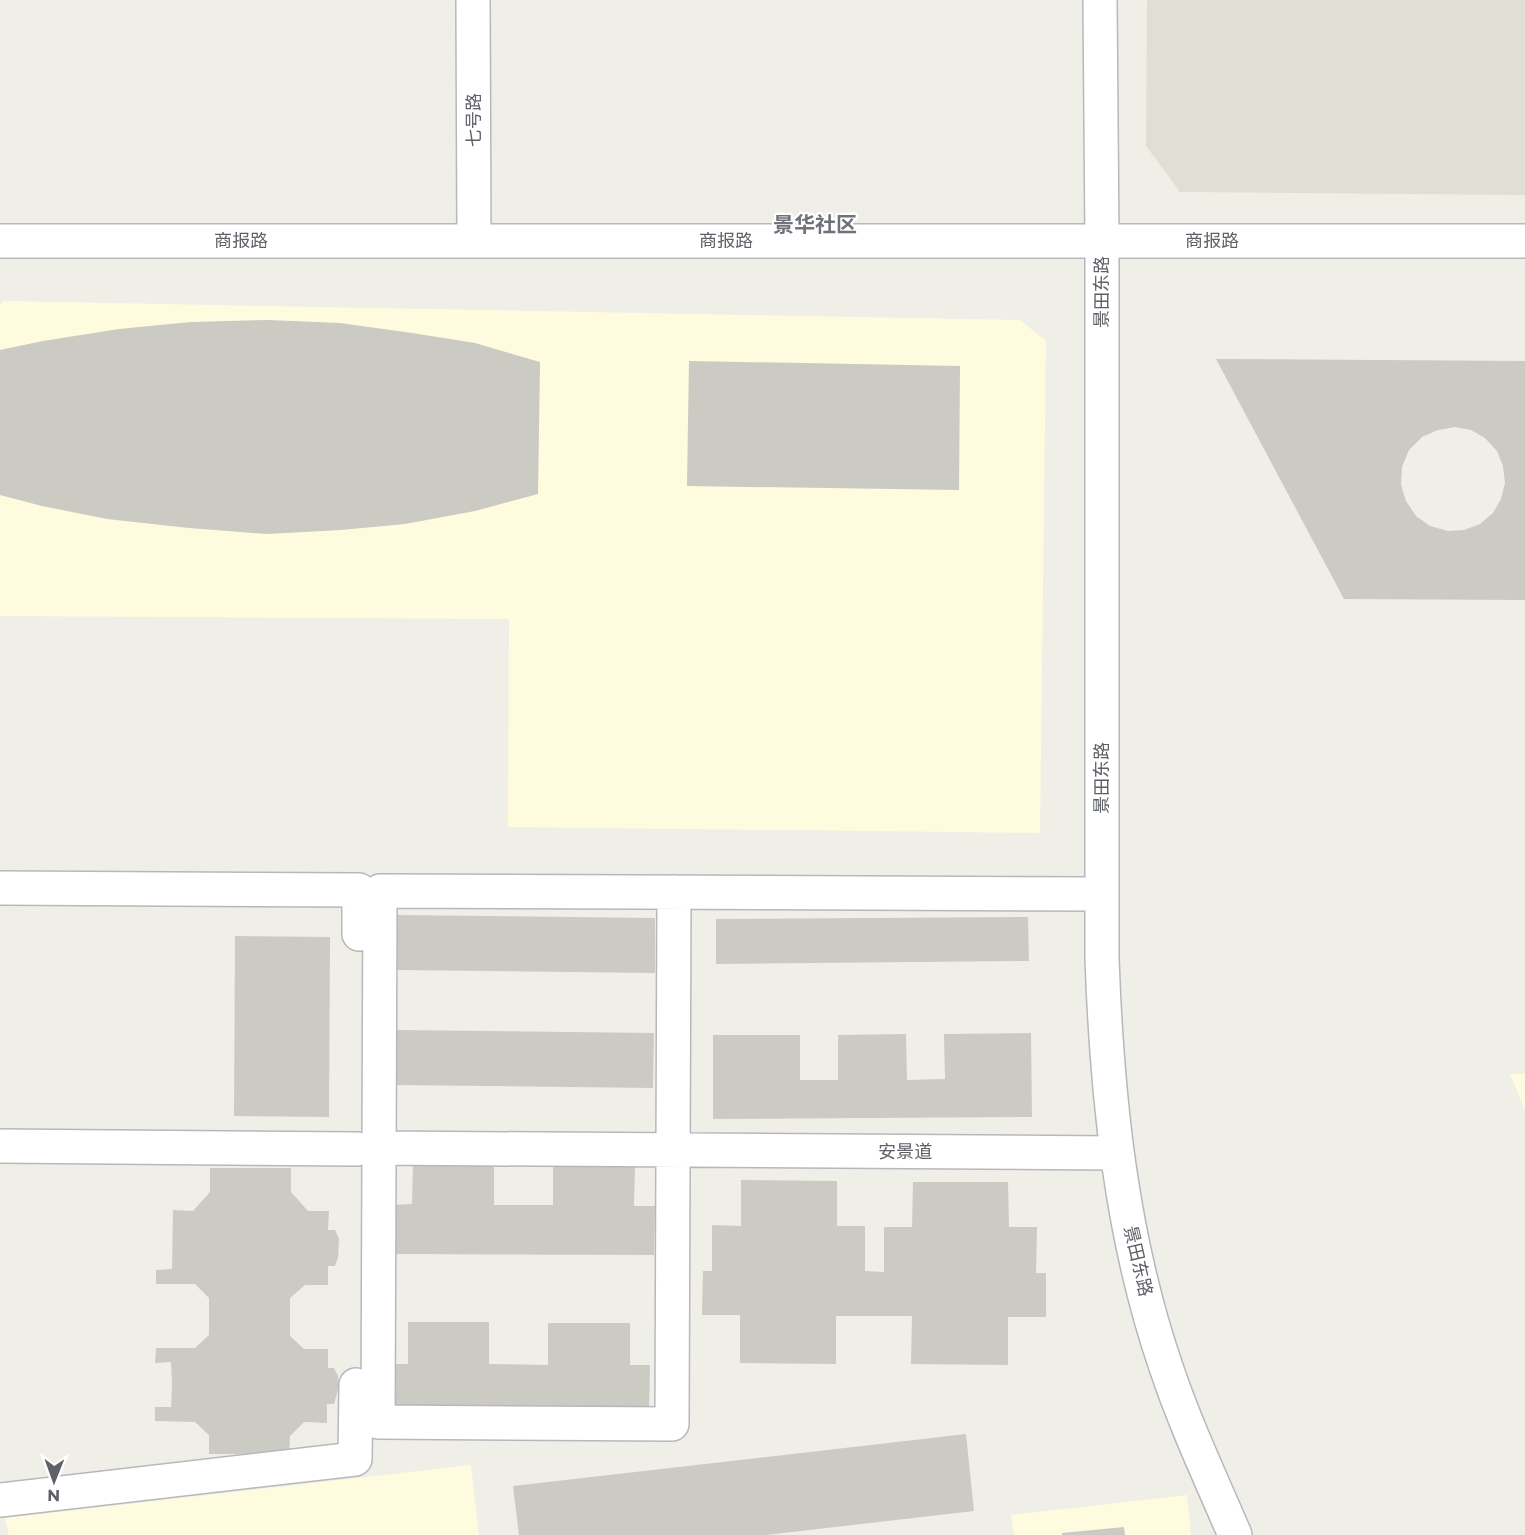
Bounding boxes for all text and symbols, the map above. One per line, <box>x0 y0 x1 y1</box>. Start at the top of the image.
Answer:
street label: 七号路 <box>463 93 485 147</box>
district label: 景华社区 <box>773 212 857 237</box>
street label: 商报路 <box>214 230 268 252</box>
street label: 商报路 <box>699 230 753 252</box>
street label: 商报路 <box>1185 230 1239 252</box>
street label: 景田东路 <box>1091 256 1113 328</box>
street label: 景田东路 <box>1091 742 1113 814</box>
street label: 安景道 <box>878 1141 932 1163</box>
street label: 景田东路 <box>1119 1223 1157 1299</box>
north arrow <box>24 1451 84 1511</box>
text: N <box>47 1486 60 1505</box>

